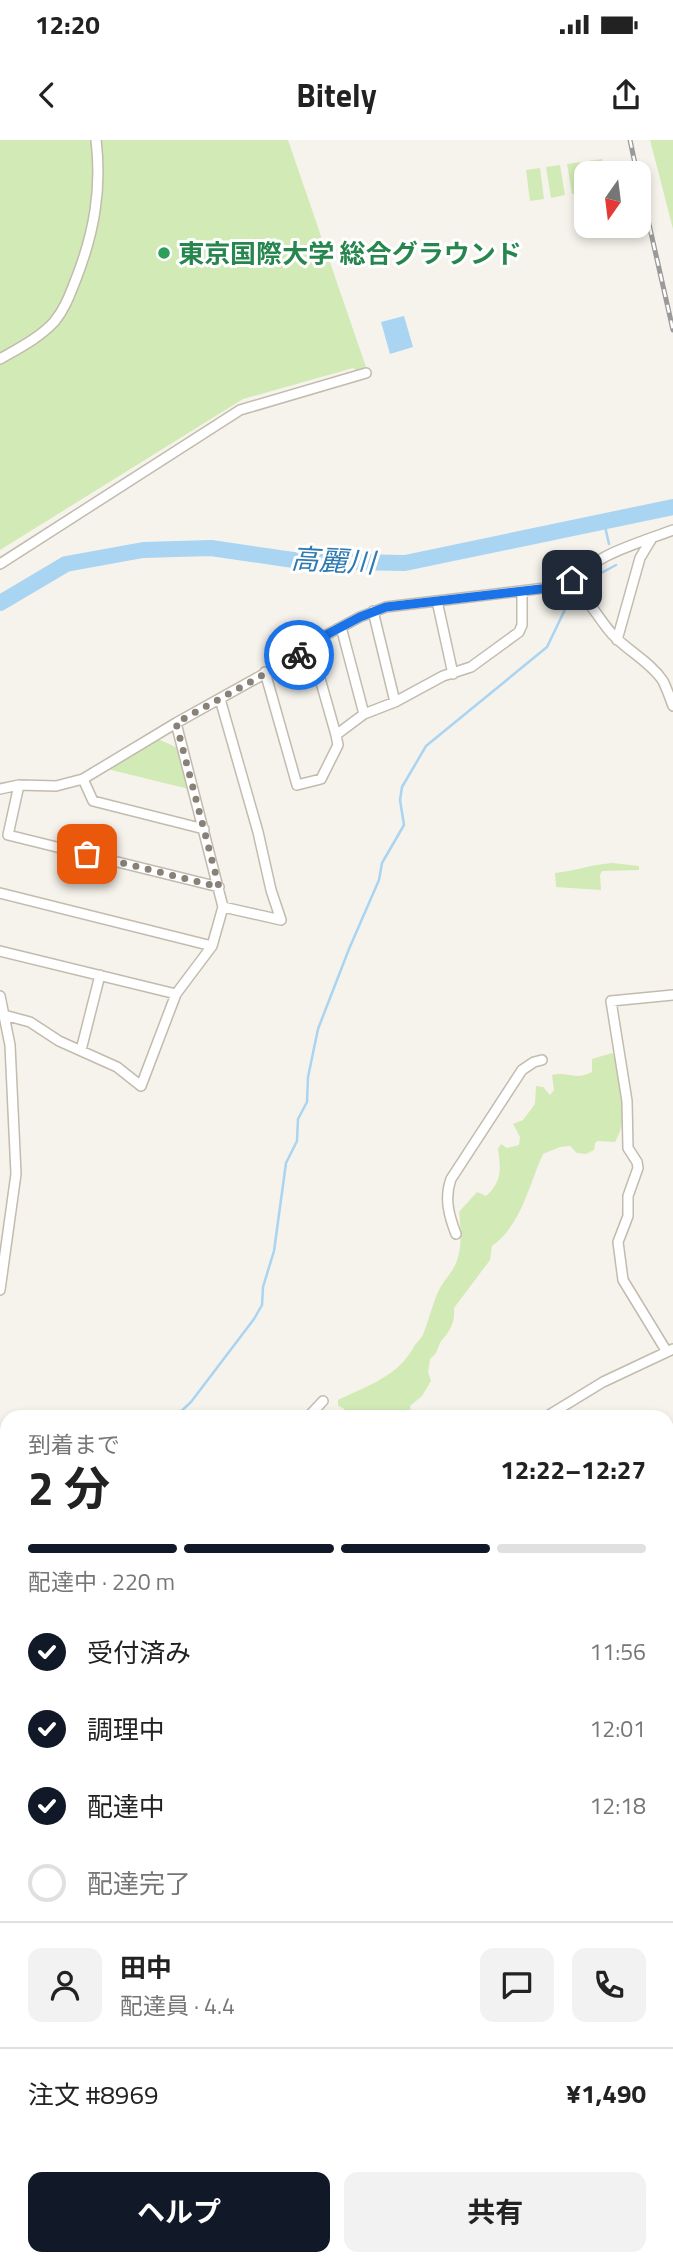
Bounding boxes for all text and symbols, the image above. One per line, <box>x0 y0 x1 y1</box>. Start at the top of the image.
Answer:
text: 12:20 <box>35 5 100 44</box>
text: Bitely <box>296 71 377 119</box>
icon: back <box>28 76 66 114</box>
icon: share <box>607 76 645 114</box>
north arrow <box>574 161 651 238</box>
map controls <box>574 161 651 238</box>
place label: 東京国際大学 総合グラウンド <box>178 234 522 273</box>
marker: 東京国際大学 総合グラウンド <box>156 245 172 261</box>
water label: 高麗川 <box>290 536 379 584</box>
pin <box>542 550 602 610</box>
icon: home <box>553 561 591 599</box>
courier <box>264 620 334 690</box>
icon: bike <box>280 636 318 674</box>
pin <box>57 824 117 884</box>
icon: bag <box>68 835 106 873</box>
text: 到着まで <box>28 1427 120 1462</box>
text: 12:22–12:27 <box>500 1450 646 1489</box>
text: 2 分 <box>28 1453 110 1523</box>
text: 配達中 · 220 m <box>28 1564 175 1599</box>
icon: check <box>28 1633 66 1671</box>
text: 受付済み <box>87 1633 191 1672</box>
text: 11:56 <box>589 1634 646 1669</box>
icon: check <box>28 1710 66 1748</box>
text: 調理中 <box>87 1710 165 1749</box>
text: 12:01 <box>589 1711 646 1746</box>
icon: check <box>28 1787 66 1825</box>
text: 配達中 <box>87 1787 165 1826</box>
text: 12:18 <box>589 1788 646 1823</box>
text: 配達完了 <box>87 1864 191 1903</box>
button: person <box>28 1948 102 2022</box>
text: 田中 <box>120 1948 172 1987</box>
button: chat <box>480 1948 554 2022</box>
button: phone <box>572 1948 646 2022</box>
text: 配達員 · 4.4 <box>120 1988 235 2023</box>
text: ¥1,490 <box>566 2074 646 2113</box>
text: 注文 #8969 <box>28 2075 159 2114</box>
button: ヘルプ <box>28 2172 330 2252</box>
button: 共有 <box>344 2172 646 2252</box>

